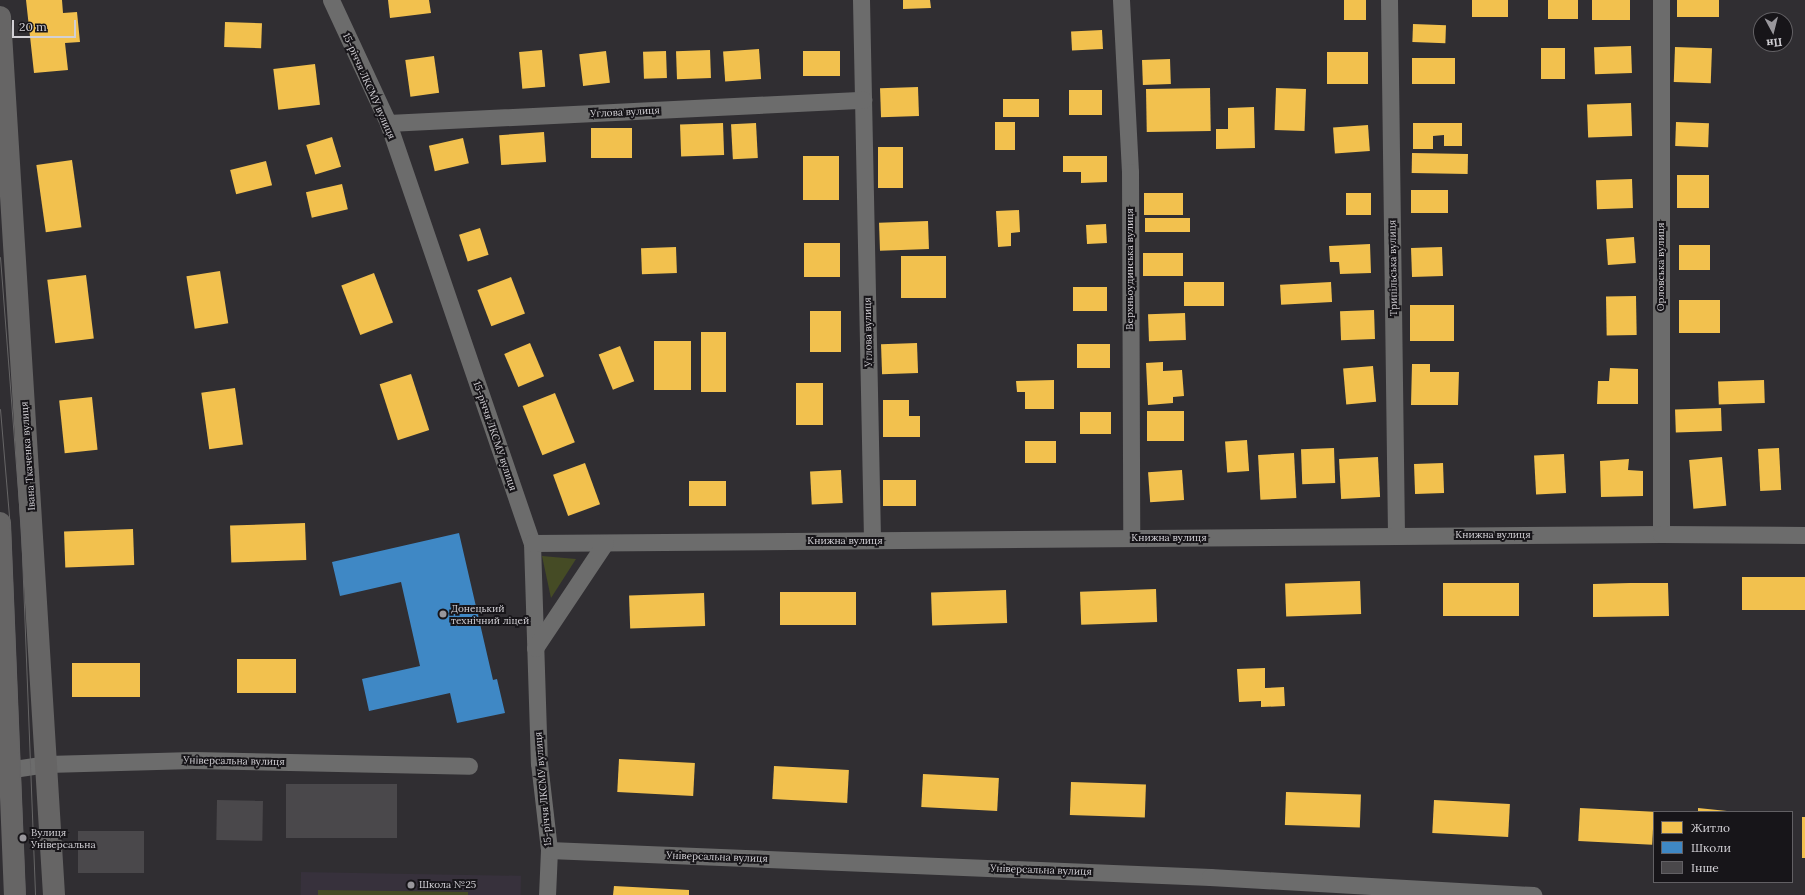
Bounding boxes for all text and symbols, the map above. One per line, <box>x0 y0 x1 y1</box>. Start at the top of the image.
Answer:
scale bar <box>14 12 78 38</box>
north arrow <box>1753 12 1793 52</box>
text: 20 m <box>19 19 47 34</box>
street label: 15-річчя ЛКСМУ вулиця <box>340 31 398 141</box>
text: Пн <box>1766 35 1783 51</box>
street label: Углова вулиця <box>590 104 660 120</box>
street label: Верхньоудинська вулиця <box>1124 208 1136 330</box>
street label: Трипільська вулиця <box>1386 220 1400 316</box>
street label: Орловська вулиця <box>1655 223 1667 311</box>
street label: Углова вулиця <box>861 297 875 367</box>
street label: 15-річчя ЛКСМУ вулиця <box>471 380 519 492</box>
street label: Івана Ткаченка вулиця <box>18 401 38 511</box>
street label: Книжна вулиця <box>1455 529 1531 541</box>
street label: Книжна вулиця <box>1131 532 1207 544</box>
street label: Книжна вулиця <box>807 535 883 547</box>
place label: Донецький технічний ліцей <box>451 602 529 626</box>
marker: Донецький технічний ліцей <box>438 609 448 619</box>
street label: 15-річчя ЛКСМУ вулиця <box>532 731 554 847</box>
street label: Універсальна вулиця <box>183 754 285 768</box>
legend <box>1653 811 1793 883</box>
text: Житло <box>1691 820 1730 835</box>
place label: Вулиця Універсальна <box>31 826 96 850</box>
marker: Вулиця Універсальна <box>18 833 28 843</box>
text: Школи <box>1691 840 1731 855</box>
street label: Універсальна вулиця <box>666 849 768 865</box>
text: Інше <box>1691 860 1719 875</box>
street label: Універсальна вулиця <box>990 862 1092 878</box>
place label: Школа №25 <box>419 879 476 891</box>
marker: Школа №25 <box>406 880 416 890</box>

